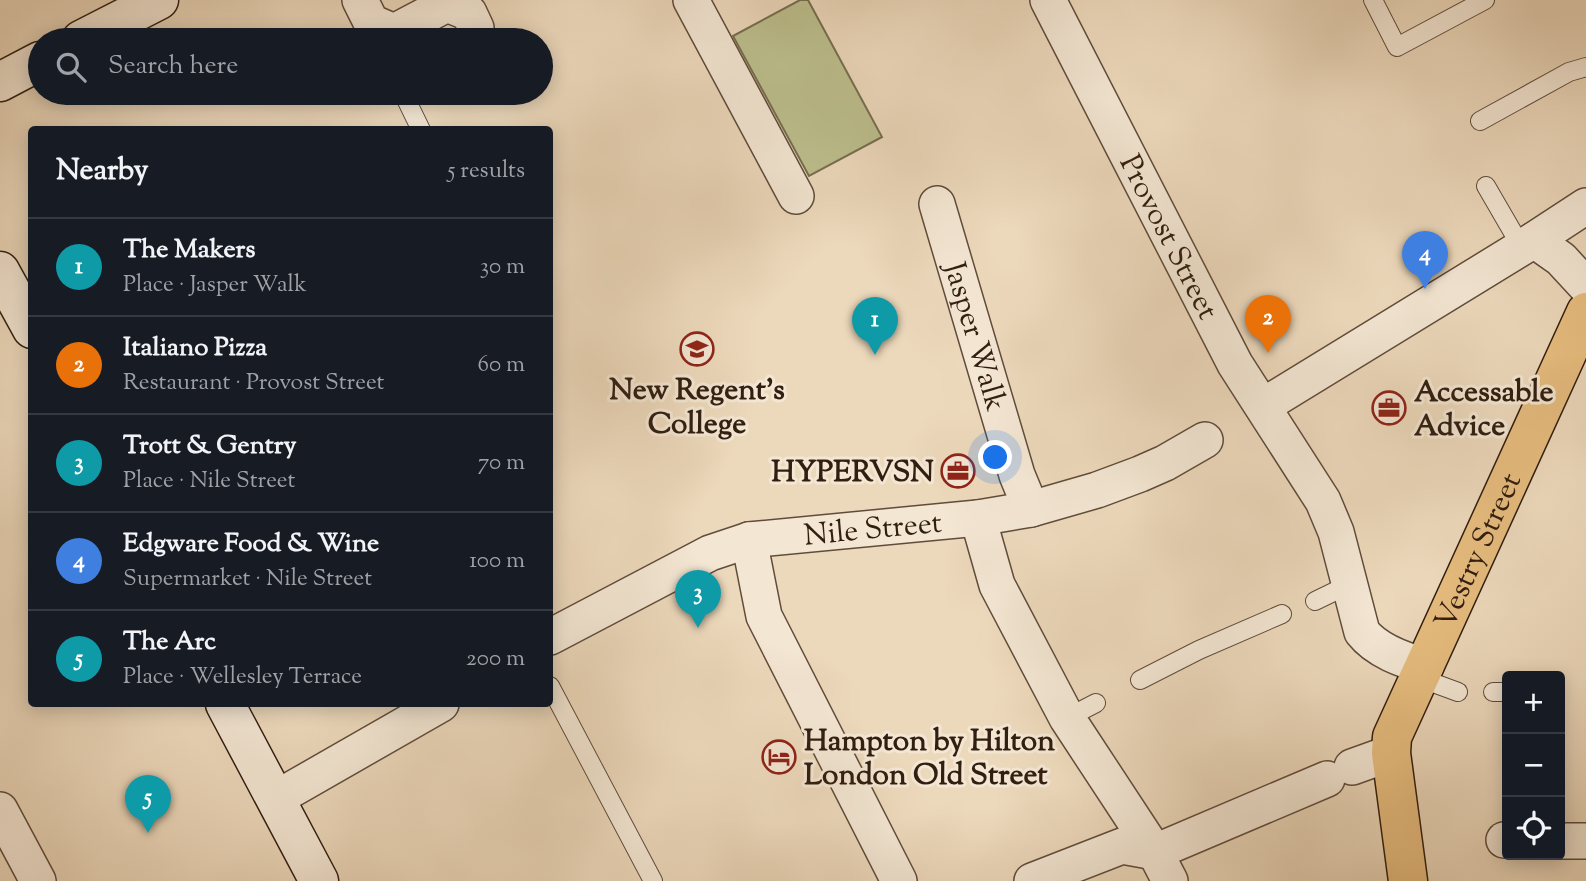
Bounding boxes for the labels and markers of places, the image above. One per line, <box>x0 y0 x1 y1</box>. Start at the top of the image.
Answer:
pin: 4 <box>1402 231 1448 289</box>
pin: 2 <box>1245 295 1291 353</box>
pin: 1 <box>852 297 898 355</box>
school or university icon: New Regent's College <box>678 330 716 368</box>
place label: New Regent's College <box>609 370 785 447</box>
place label: Accessable Advice <box>1414 372 1553 449</box>
office icon: Accessable Advice <box>1370 389 1408 427</box>
place label: HYPERVSN <box>771 452 934 495</box>
office icon: HYPERVSN <box>939 452 977 490</box>
pin: 3 <box>675 570 721 628</box>
place label: Hampton by Hilton London Old Street <box>804 721 1055 798</box>
hotel icon: Hampton by Hilton London Old Street <box>760 738 798 776</box>
pin: 5 <box>125 775 171 833</box>

